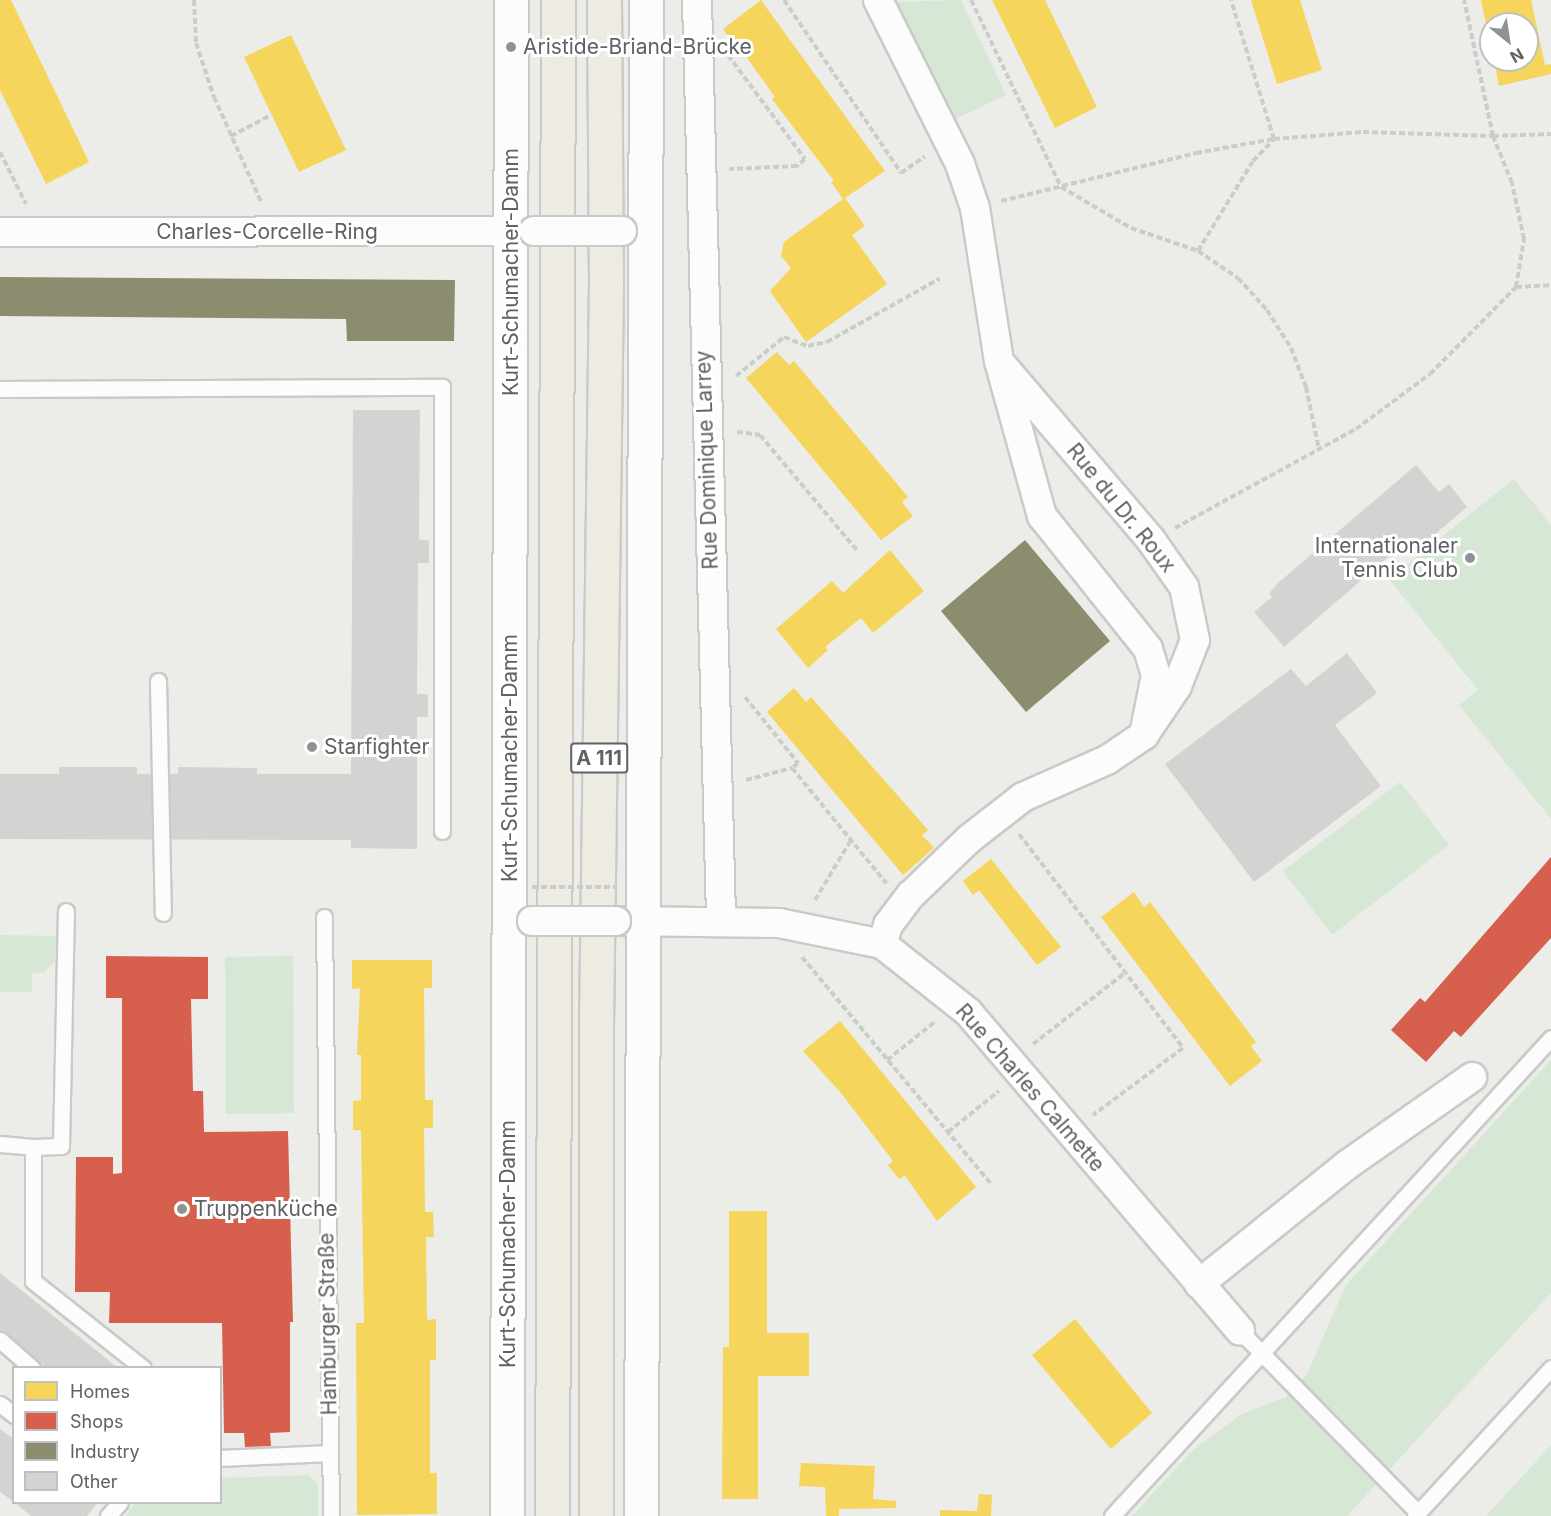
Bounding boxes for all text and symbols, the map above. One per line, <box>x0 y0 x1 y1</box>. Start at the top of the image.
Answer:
north arrow <box>1479 12 1539 72</box>
place label: Aristide-Briand-Brücke <box>523 34 752 60</box>
marker: Aristide-Briand-Brücke <box>504 40 518 54</box>
text: N <box>1507 44 1527 68</box>
street label: Kurt-Schumacher-Damm <box>498 148 524 396</box>
street label: Charles-Corcelle-Ring <box>156 219 378 245</box>
street label: Rue Dominique Larrey <box>691 350 723 570</box>
street label: Rue du Dr. Roux <box>1061 438 1181 578</box>
place label: Internationaler Tennis Club <box>1315 533 1458 583</box>
marker: Internationaler Tennis Club <box>1463 551 1477 565</box>
street label: Kurt-Schumacher-Damm <box>497 634 523 882</box>
place label: Starfighter <box>324 734 429 760</box>
marker: Starfighter <box>305 740 319 754</box>
road number: A 111 <box>569 741 629 775</box>
street label: Rue Charles Calmette <box>950 999 1110 1177</box>
street label: Kurt-Schumacher-Damm <box>495 1120 521 1368</box>
place label: Truppenküche <box>194 1196 338 1222</box>
marker: Truppenküche <box>175 1202 189 1216</box>
street label: Hamburger Straße <box>314 1232 342 1416</box>
legend <box>12 1366 222 1504</box>
text: Homes <box>70 1381 130 1402</box>
text: Shops <box>70 1411 124 1432</box>
text: Industry <box>70 1441 140 1462</box>
text: Other <box>70 1471 118 1492</box>

